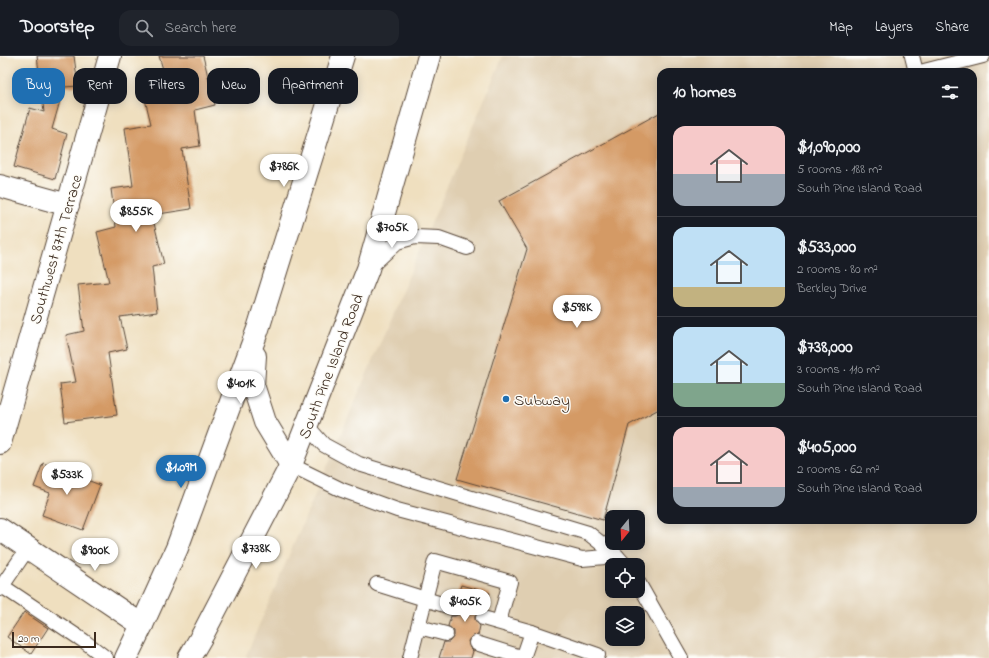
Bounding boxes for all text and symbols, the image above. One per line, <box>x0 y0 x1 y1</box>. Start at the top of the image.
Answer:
search box <box>119 10 399 46</box>
text: Doorstep <box>20 14 95 41</box>
icon: search <box>133 17 155 39</box>
text: Search here <box>165 17 236 39</box>
text: Map <box>829 17 853 38</box>
text: Layers <box>875 17 913 38</box>
text: Share <box>935 17 969 38</box>
chip: Buy <box>12 68 65 104</box>
chip: Rent <box>73 68 127 104</box>
chip: Filters <box>135 68 199 104</box>
chip: New <box>207 68 260 104</box>
chip: Apartment <box>268 68 358 104</box>
text: 10 homes <box>673 80 736 105</box>
icon: filters <box>939 81 961 103</box>
text: $1,090,000 <box>797 135 860 160</box>
icon: home <box>705 142 753 190</box>
pin: $786K <box>256 154 312 188</box>
text: $786K <box>269 157 299 176</box>
text: 5 rooms · 188 m² <box>797 160 882 179</box>
street label: Southwest 87th Terrace <box>24 171 90 327</box>
text: South Pine Island Road <box>797 179 922 198</box>
pin: $855K <box>108 199 164 233</box>
text: $855K <box>119 202 153 221</box>
pin: $705K <box>364 215 420 249</box>
text: $705K <box>376 218 408 237</box>
text: $533,000 <box>797 235 856 260</box>
icon: home <box>705 243 753 291</box>
text: 2 rooms · 80 m² <box>797 260 878 279</box>
text: Berkley Drive <box>797 279 867 298</box>
street label: South Pine Island Road <box>293 291 371 443</box>
pin: $598K <box>549 295 605 329</box>
text: $598K <box>562 298 592 317</box>
text: $738,000 <box>797 335 853 360</box>
icon: home <box>705 343 753 391</box>
text: 3 rooms · 110 m² <box>797 360 880 379</box>
pin: $401K <box>213 371 269 405</box>
text: $401K <box>226 374 256 393</box>
text: South Pine Island Road <box>797 379 922 398</box>
place label: Subway <box>514 389 570 413</box>
marker: Subway <box>501 394 511 404</box>
text: $405,000 <box>797 435 856 460</box>
icon: home <box>705 443 753 491</box>
pin: $1.09M <box>148 455 214 489</box>
text: $1.09M <box>165 458 197 477</box>
text: 2 rooms · 62 m² <box>797 460 880 479</box>
pin: $533K <box>39 462 95 496</box>
text: $533K <box>51 465 83 484</box>
text: South Pine Island Road <box>797 479 922 498</box>
north arrow <box>605 510 645 550</box>
map controls <box>605 510 645 646</box>
pin: $738K <box>228 536 284 570</box>
pin: $900K <box>67 538 123 572</box>
text: $738K <box>241 539 271 558</box>
text: $900K <box>80 541 110 560</box>
button: locate <box>605 558 645 598</box>
pin: $405K <box>437 589 493 623</box>
text: $405K <box>449 592 481 611</box>
button: layers <box>605 606 645 646</box>
scale bar <box>12 630 96 649</box>
text: 20 m <box>18 631 40 647</box>

